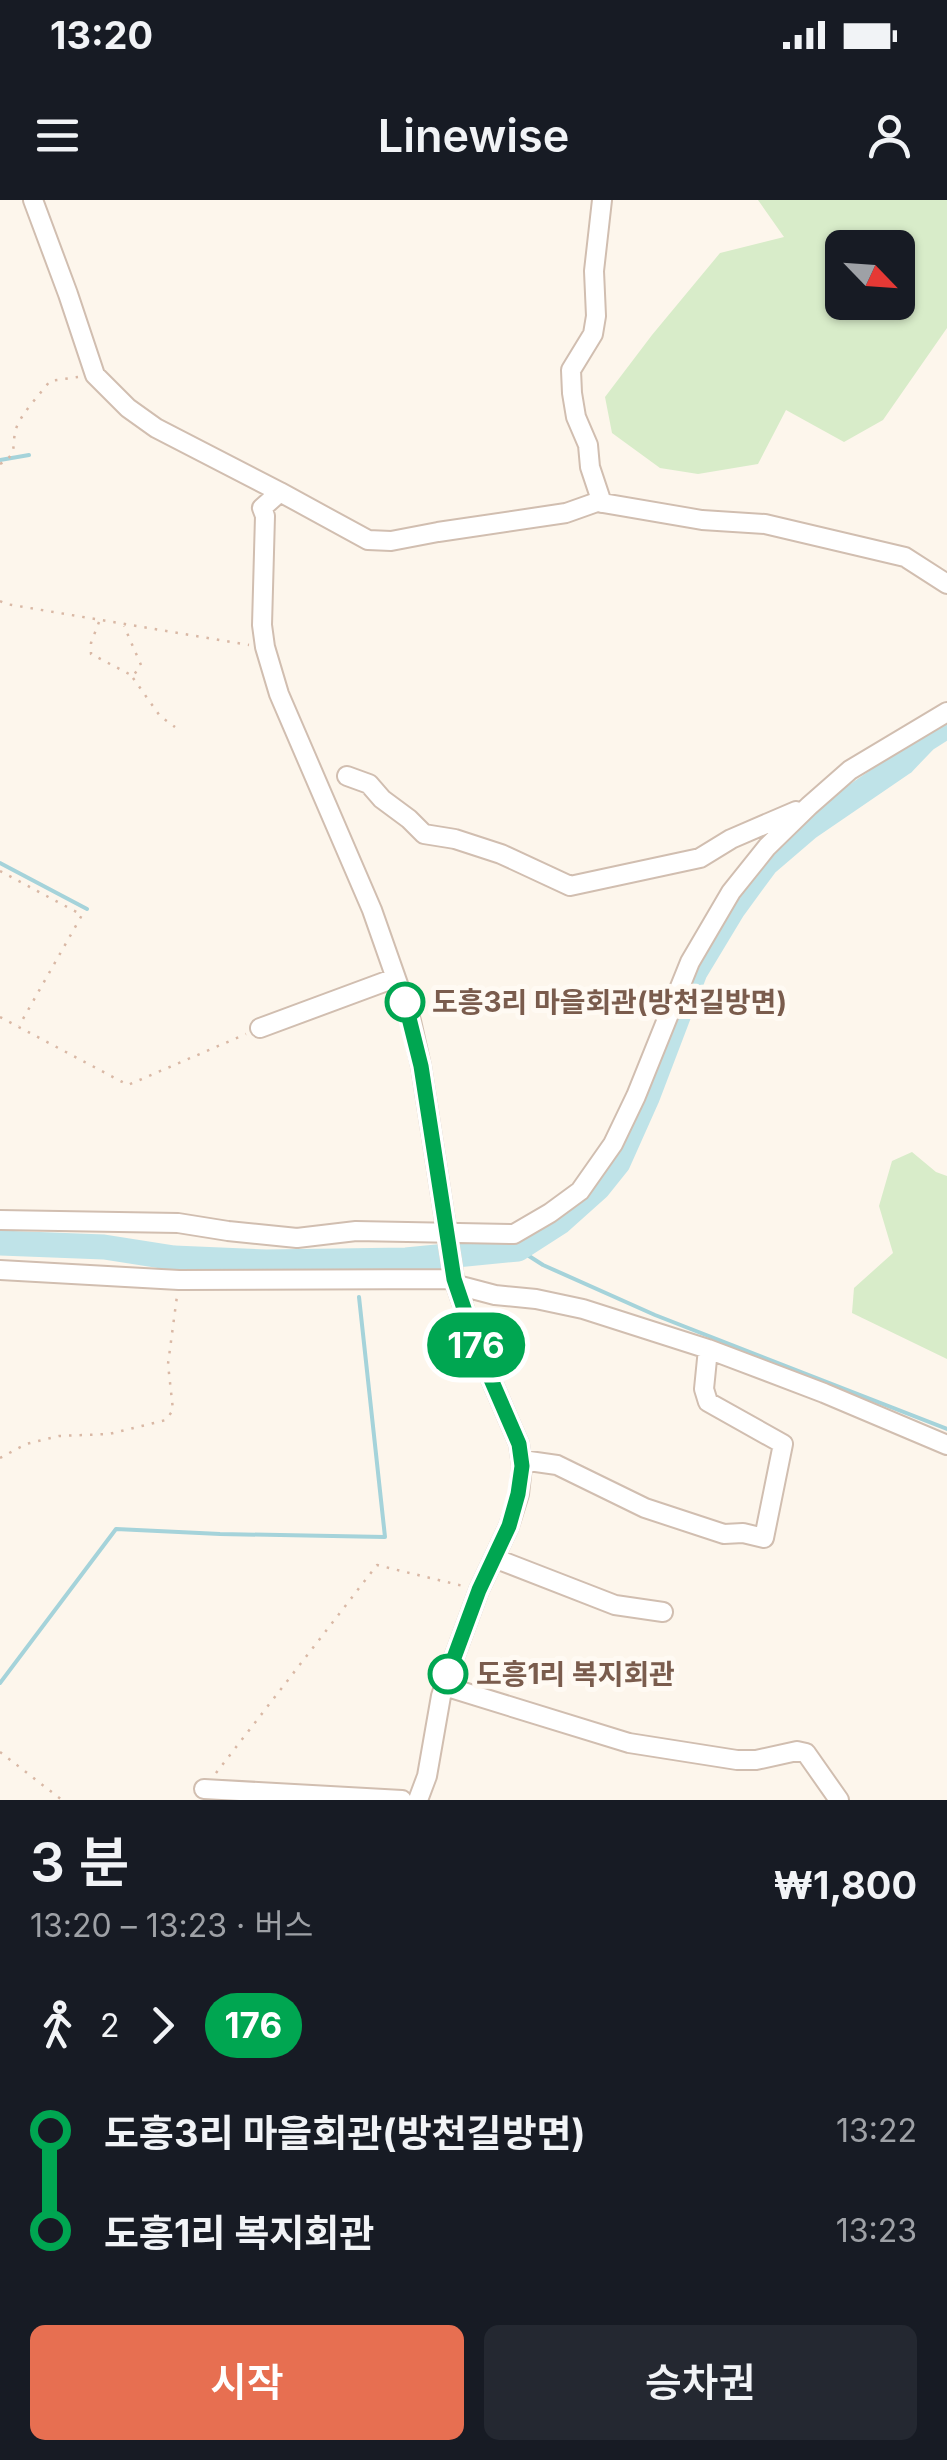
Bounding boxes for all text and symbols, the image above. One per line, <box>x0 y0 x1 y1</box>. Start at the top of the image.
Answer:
text: 13:20 <box>50 12 153 58</box>
icon: menu <box>30 108 85 163</box>
text: Linewise <box>378 108 569 163</box>
icon: person <box>862 108 917 163</box>
north arrow <box>825 230 915 320</box>
map controls <box>825 230 915 320</box>
marker: 도흥3리 마을회관(방천길방면) <box>386 983 424 1021</box>
place label: 도흥3리 마을회관(방천길방면) <box>432 985 787 1019</box>
line badge: 176 <box>418 1312 534 1378</box>
text: 176 <box>447 1324 505 1366</box>
marker: 도흥1리 복지회관 <box>429 1655 467 1693</box>
place label: 도흥1리 복지회관 <box>476 1657 675 1691</box>
text: 3 분 <box>30 1829 129 1895</box>
text: ₩1,800 <box>774 1862 917 1908</box>
text: 13:20 – 13:23 · 버스 <box>30 1906 313 1945</box>
icon: walk <box>30 1998 85 2053</box>
icon: forward <box>135 1998 190 2053</box>
text: 176 <box>225 2004 282 2046</box>
text: 2 <box>100 2006 120 2045</box>
text: 도흥3리 마을회관(방천길방면) <box>104 2110 586 2156</box>
text: 13:22 <box>836 2111 917 2150</box>
text: 도흥1리 복지회관 <box>104 2210 374 2256</box>
text: 13:23 <box>836 2211 917 2250</box>
button: 시작 <box>30 2325 464 2440</box>
button: 승차권 <box>484 2325 917 2440</box>

